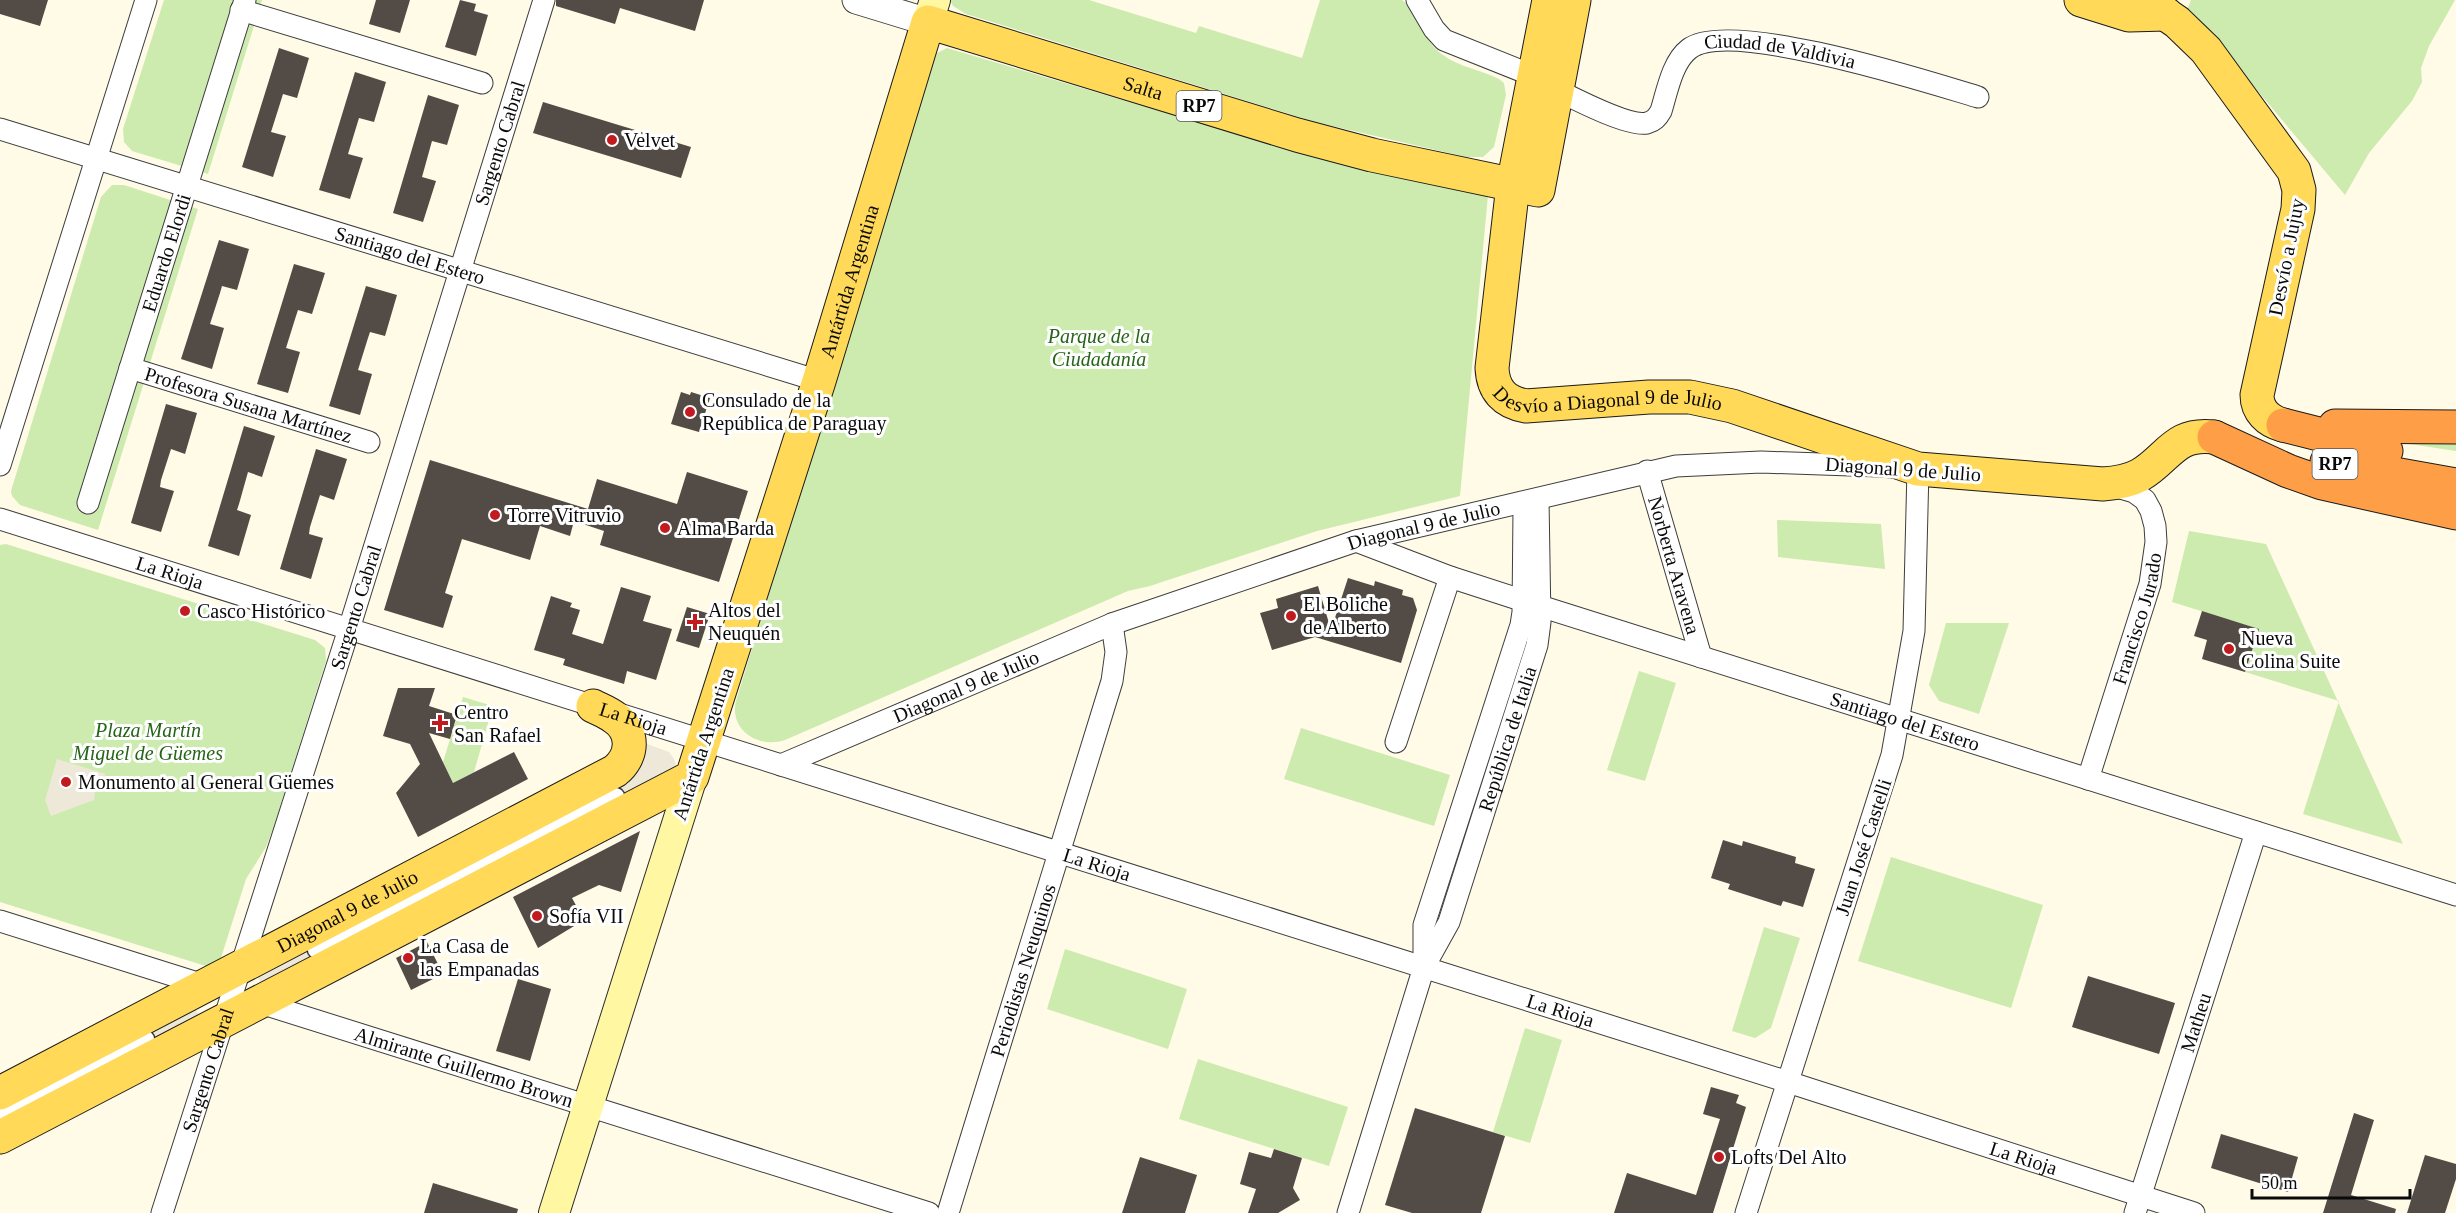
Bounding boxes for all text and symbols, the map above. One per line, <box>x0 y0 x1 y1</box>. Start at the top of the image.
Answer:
street label: Ciudad de Valdivia <box>1703 30 1858 73</box>
street label: Salta <box>1121 71 1166 104</box>
street label: Sargento Cabral <box>470 78 529 208</box>
road number: RP7 <box>1176 91 1222 121</box>
place label: Velvet <box>624 129 676 151</box>
marker: Velvet <box>605 133 619 147</box>
street label: Eduardo Elordi <box>137 191 195 315</box>
street label: Desvío a Jujuy <box>2264 197 2309 318</box>
street label: Antártida Argentina <box>816 202 883 361</box>
street label: Santiago del Estero <box>332 222 488 289</box>
park label: Parque de la Ciudadanía <box>1047 325 1150 370</box>
street label: Profesora Susana Martínez <box>142 362 355 447</box>
street label: Desvío a Diagonal 9 de Julio <box>1489 382 1724 417</box>
place label: Consulado de la República de Paraguay <box>702 389 886 435</box>
marker: Consulado de la República de Paraguay <box>683 405 697 419</box>
road number: RP7 <box>2312 449 2358 479</box>
street label: Diagonal 9 de Julio <box>1824 453 1982 486</box>
street label: Norberta Aravena <box>1644 493 1705 637</box>
street label: Diagonal 9 de Julio <box>1344 497 1502 554</box>
place label: Torre Vitruvio <box>507 504 621 526</box>
marker: Torre Vitruvio <box>488 508 502 522</box>
place label: Alma Barda <box>677 517 774 539</box>
marker: Alma Barda <box>658 521 672 535</box>
street label: Sargento Cabral <box>326 542 386 672</box>
street label: Francisco Jurado <box>2108 551 2165 687</box>
street label: La Rioja <box>133 552 206 593</box>
place label: El Boliche de Alberto <box>1303 593 1388 638</box>
place label: Altos del Neuquén <box>708 599 781 645</box>
place label: Casco Histórico <box>197 600 325 622</box>
marker: Casco Histórico <box>178 604 192 618</box>
marker: El Boliche de Alberto <box>1284 609 1298 623</box>
marker: Altos del Neuquén <box>686 613 704 631</box>
place label: Nueva Colina Suite <box>2241 627 2341 672</box>
marker: Nueva Colina Suite <box>2222 642 2236 656</box>
street label: Diagonal 9 de Julio <box>890 646 1042 727</box>
street label: República de Italia <box>1474 663 1541 814</box>
street label: Antártida Argentina <box>668 665 739 823</box>
street label: Santiago del Estero <box>1828 687 1983 755</box>
street label: La Rioja <box>597 698 670 739</box>
place label: Centro San Rafael <box>454 701 542 746</box>
marker: Centro San Rafael <box>431 714 449 732</box>
park label: Plaza Martín Miguel de Güemes <box>72 719 223 765</box>
place label: Monumento al General Güemes <box>78 771 334 793</box>
marker: Monumento al General Güemes <box>59 775 73 789</box>
street label: Juan José Castelli <box>1831 776 1896 918</box>
street label: La Rioja <box>1060 843 1133 885</box>
street label: Diagonal 9 de Julio <box>273 865 422 957</box>
street label: Periodistas Neuquinos <box>986 881 1060 1059</box>
place label: Sofía VII <box>549 905 624 927</box>
marker: Sofía VII <box>530 909 544 923</box>
place label: La Casa de las Empanadas <box>420 935 540 981</box>
marker: La Casa de las Empanadas <box>401 951 415 965</box>
street label: La Rioja <box>1524 989 1597 1031</box>
street label: Matheu <box>2176 990 2215 1055</box>
street label: Sargento Cabral <box>178 1005 238 1135</box>
street label: Almirante Guillermo Brown <box>352 1022 576 1112</box>
street label: La Rioja <box>1987 1137 2060 1179</box>
place label: Lofts Del Alto <box>1731 1146 1847 1168</box>
marker: Lofts Del Alto <box>1712 1150 1726 1164</box>
scale bar <box>2252 1162 2410 1200</box>
text: 50 m <box>2261 1173 2298 1193</box>

